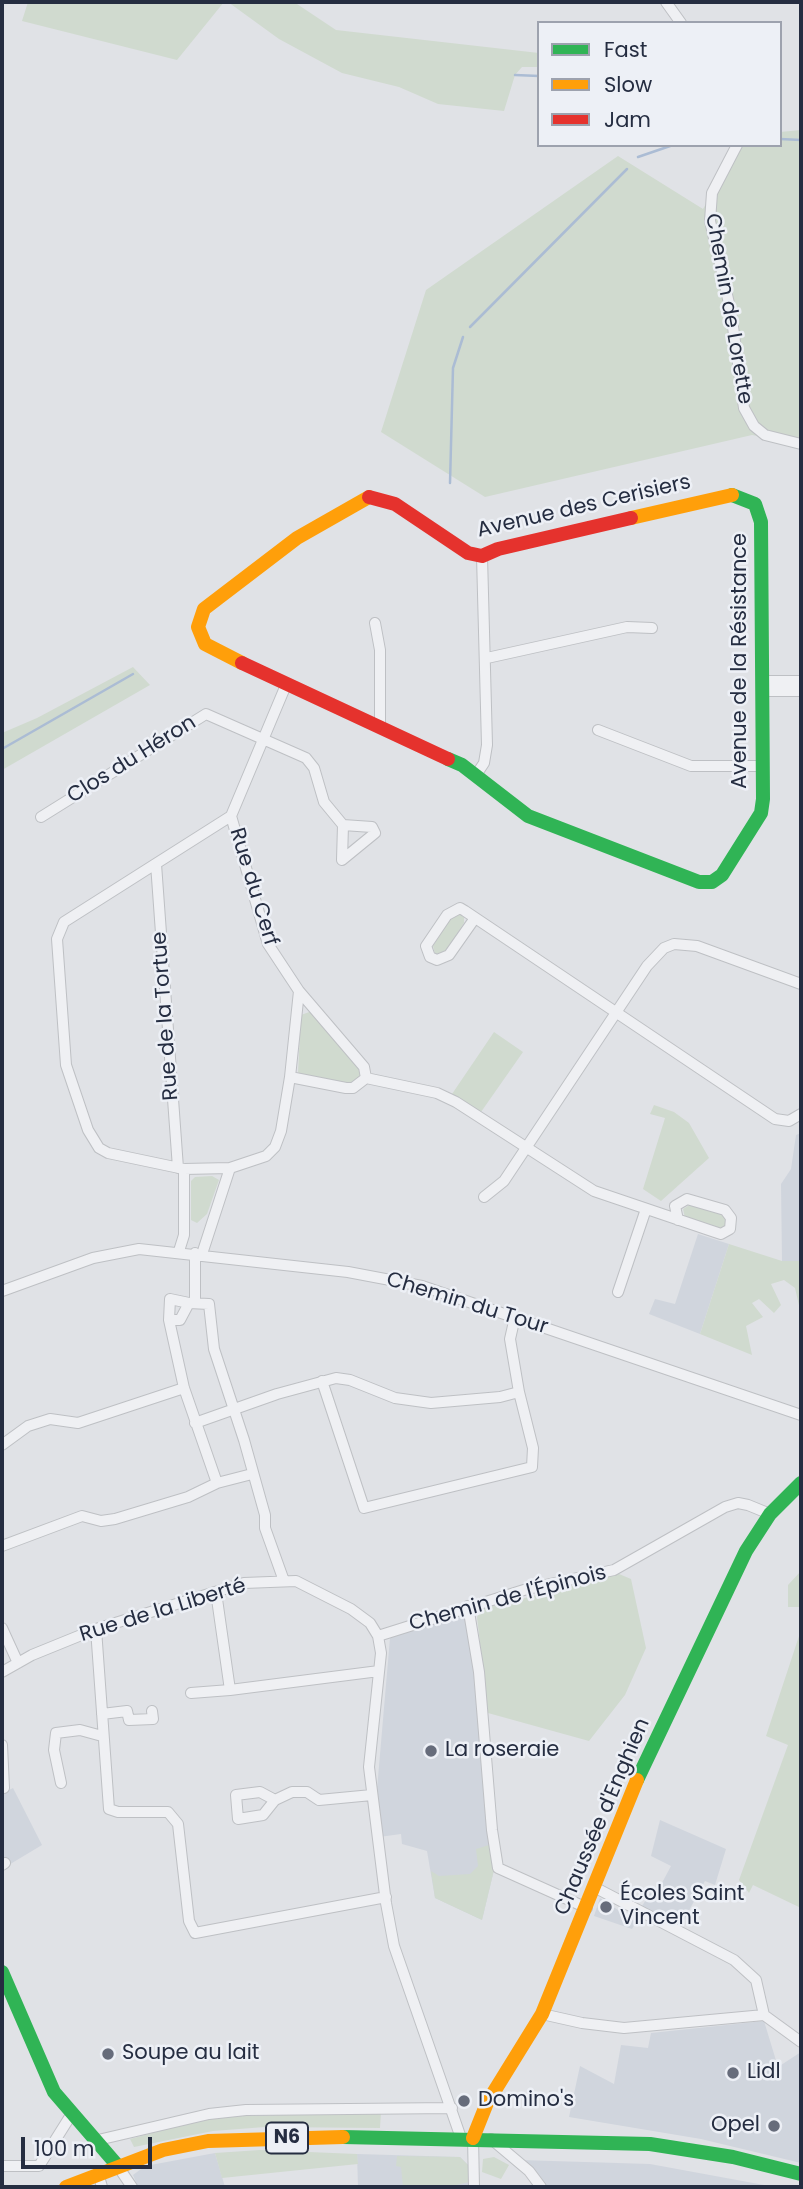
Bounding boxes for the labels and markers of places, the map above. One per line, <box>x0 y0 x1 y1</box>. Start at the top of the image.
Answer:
place label: La roseraie <box>445 1738 559 1764</box>
marker: La roseraie <box>423 1743 439 1759</box>
place label: Écoles Saint Vincent <box>620 1882 744 1932</box>
marker: Écoles Saint Vincent <box>598 1899 614 1915</box>
place label: Soupe au lait <box>122 2041 259 2067</box>
marker: Soupe au lait <box>100 2046 116 2062</box>
place label: Lidl <box>747 2060 781 2086</box>
marker: Lidl <box>725 2065 741 2081</box>
place label: Domino's <box>478 2088 574 2114</box>
marker: Domino's <box>456 2093 472 2109</box>
place label: Opel <box>711 2113 760 2139</box>
marker: Opel <box>766 2118 782 2134</box>

